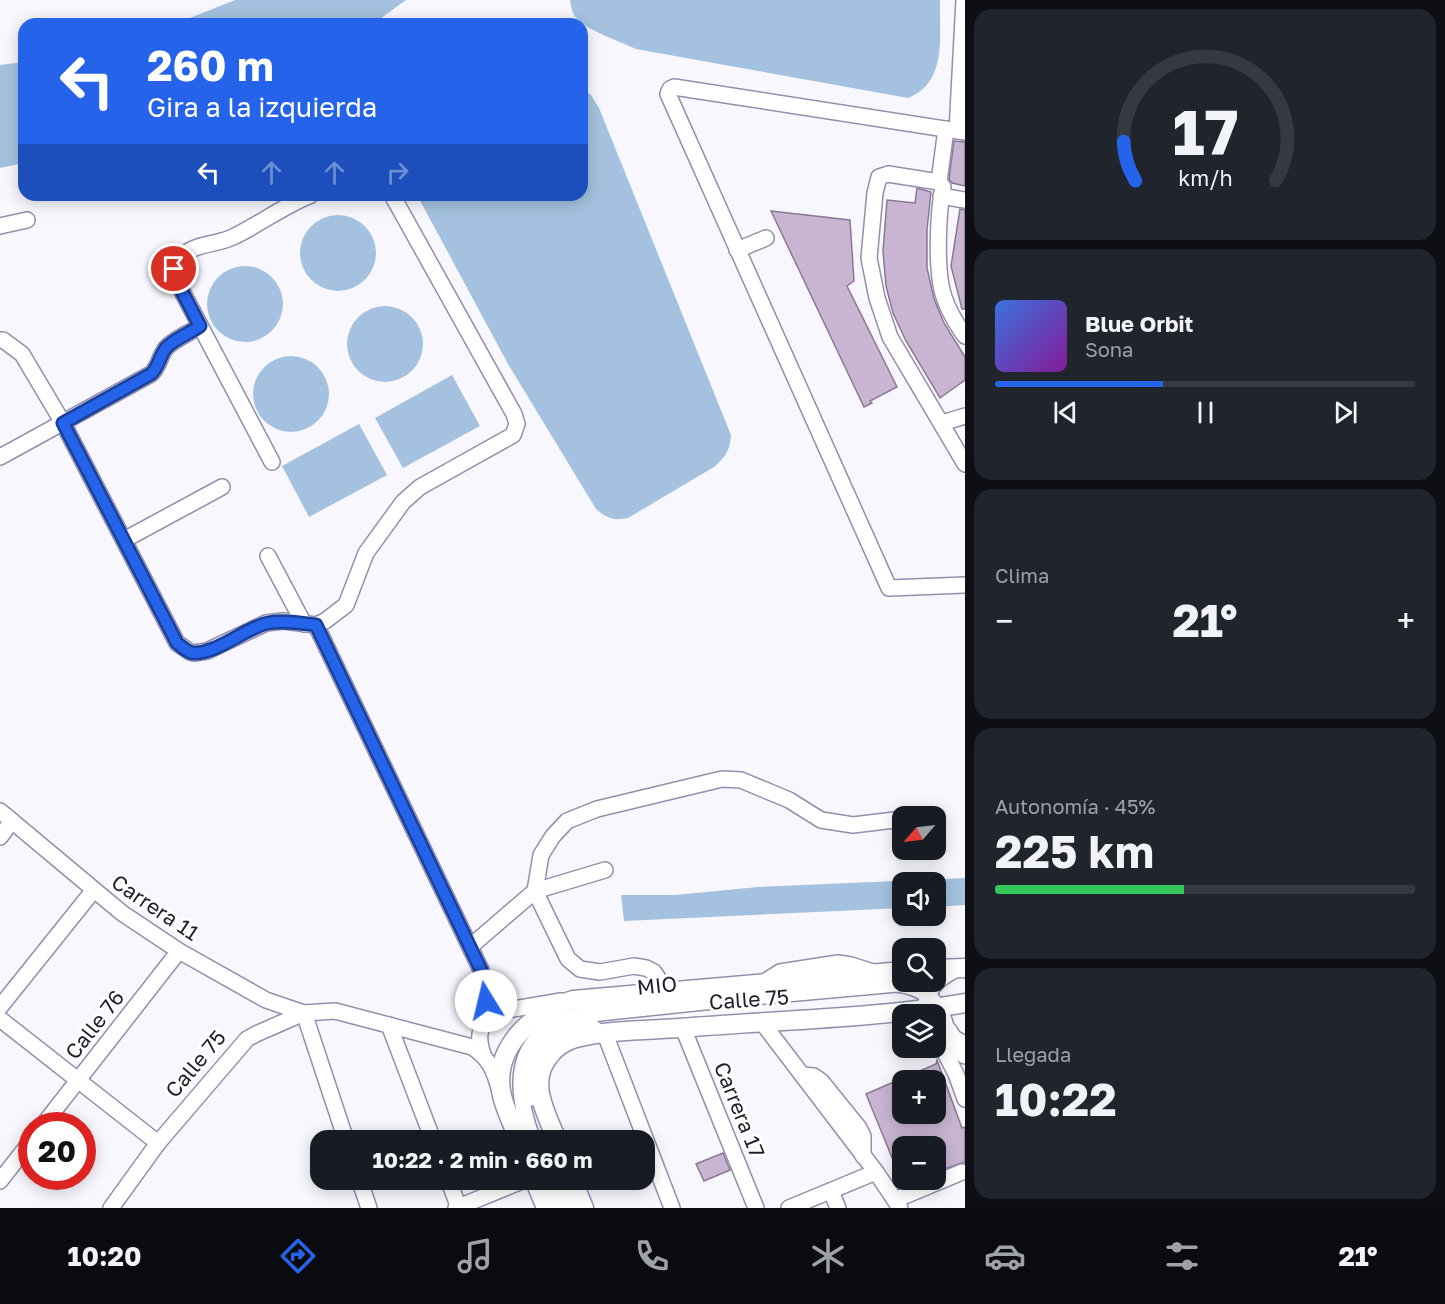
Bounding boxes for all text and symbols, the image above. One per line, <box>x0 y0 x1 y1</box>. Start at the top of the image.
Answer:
text: 260 m <box>147 40 274 90</box>
icon: left <box>48 42 126 120</box>
text: Gira a la izquierda <box>147 91 377 123</box>
text: 17 <box>1172 95 1238 170</box>
icon: left <box>192 156 225 189</box>
icon: ahead <box>255 156 288 189</box>
icon: ahead <box>318 156 351 189</box>
icon: right <box>381 156 414 189</box>
text: km/h <box>1178 166 1232 192</box>
pin <box>148 243 199 294</box>
icon: arrive <box>157 252 190 285</box>
text: Blue Orbit <box>1085 310 1193 337</box>
text: Sona <box>1085 337 1133 361</box>
icon: previous <box>1049 396 1082 429</box>
icon: pause <box>1189 396 1222 429</box>
icon: next <box>1329 396 1362 429</box>
text: Clima <box>995 563 1049 587</box>
text: 21° <box>1172 593 1238 647</box>
text: − <box>995 601 1013 640</box>
text: + <box>1397 601 1415 640</box>
text: Autonomía · 45% <box>995 794 1155 818</box>
north arrow <box>892 806 946 860</box>
map controls <box>892 806 946 1190</box>
text: 225 km <box>995 824 1154 878</box>
street label: Carrera 11 <box>107 868 204 946</box>
button: sound <box>892 872 946 926</box>
button: search <box>892 938 946 992</box>
position arrow <box>454 969 518 1033</box>
street label: MIO <box>636 970 678 1000</box>
street label: Calle 75 <box>708 983 790 1015</box>
street label: Calle 76 <box>59 985 129 1064</box>
button: layers <box>892 1004 946 1058</box>
street label: Calle 75 <box>160 1024 231 1102</box>
text: Llegada <box>995 1042 1071 1066</box>
street label: Carrera 17 <box>709 1058 771 1161</box>
button: + <box>892 1070 946 1124</box>
text: 10:22 <box>995 1072 1117 1126</box>
speed limit sign: 20 <box>18 1112 96 1190</box>
button: − <box>892 1136 946 1190</box>
text: 10:22 · 2 min · 660 m <box>372 1146 593 1173</box>
icon: directions <box>277 1235 319 1277</box>
icon: music <box>454 1235 496 1277</box>
icon: phone <box>631 1235 673 1277</box>
icon: climate <box>807 1235 849 1277</box>
icon: car <box>984 1235 1026 1277</box>
icon: filters <box>1161 1235 1203 1277</box>
text: 10:20 <box>67 1240 142 1272</box>
text: 21° <box>1338 1240 1377 1272</box>

